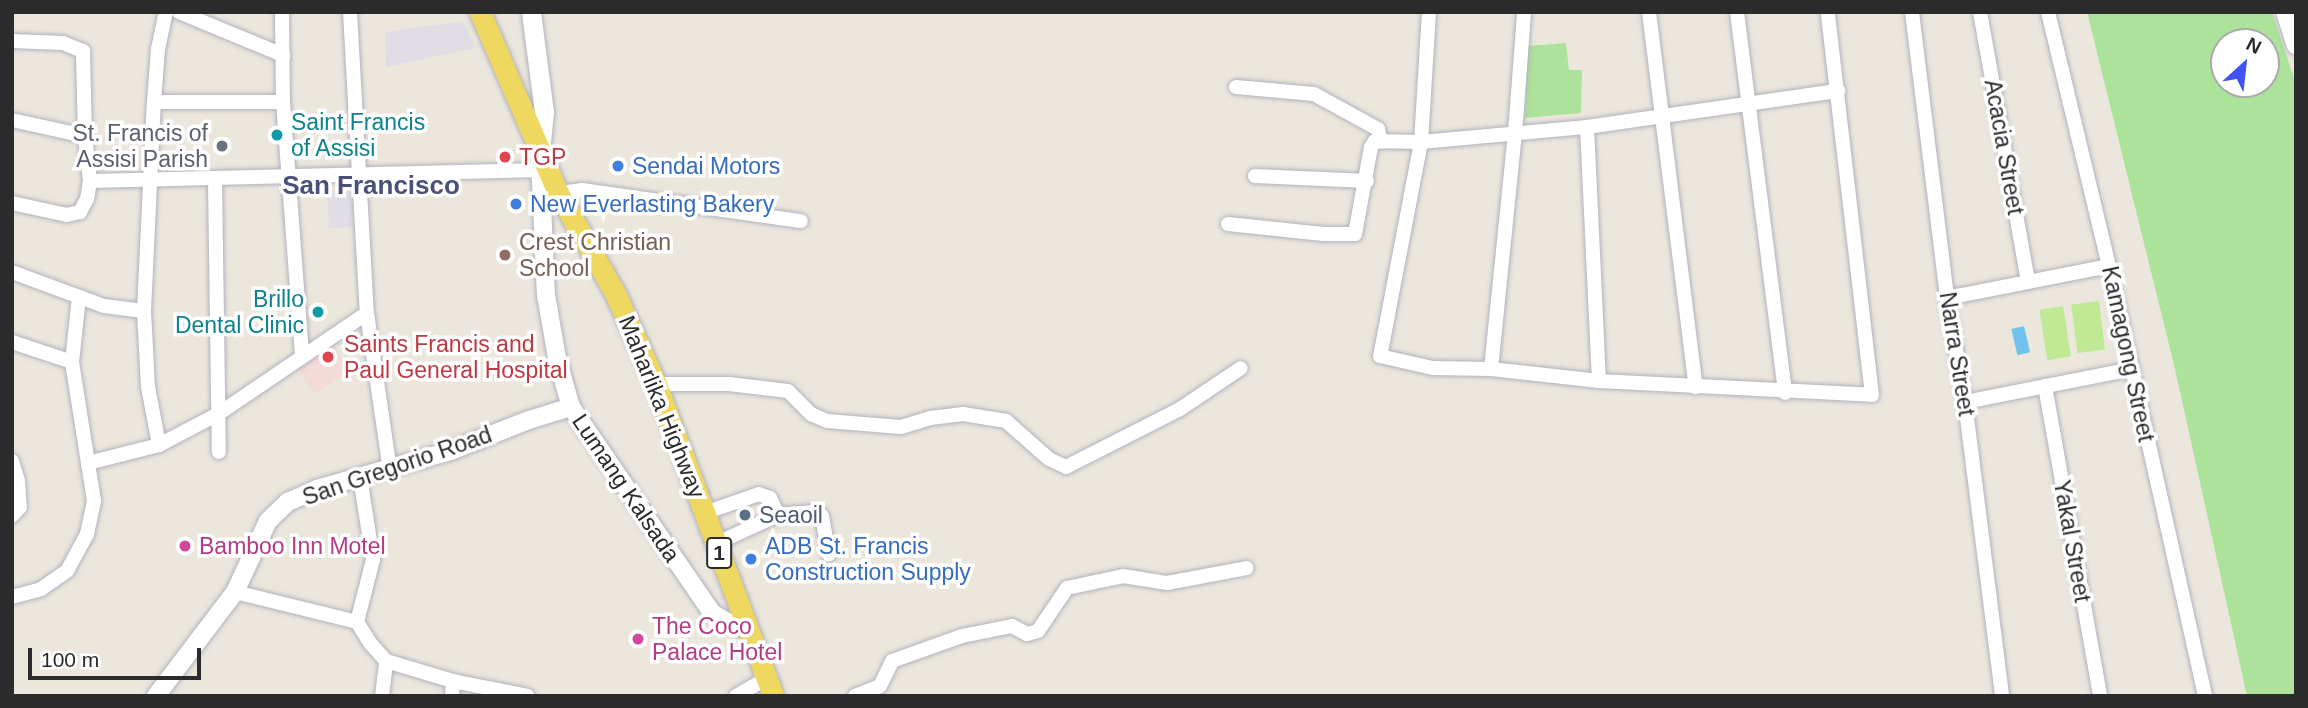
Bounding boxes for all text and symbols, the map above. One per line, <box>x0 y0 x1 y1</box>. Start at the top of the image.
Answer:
north arrow <box>2210 28 2280 98</box>
text: N <box>2243 33 2265 58</box>
street label: Acacia Street <box>1979 77 2029 217</box>
place label: Saint Francis of Assisi <box>291 108 425 162</box>
place label: St. Francis of Assisi Parish <box>73 119 208 173</box>
marker: Saint Francis of Assisi <box>269 127 285 143</box>
marker: St. Francis of Assisi Parish <box>214 138 230 154</box>
place label: TGP <box>519 143 566 171</box>
marker: TGP <box>497 149 513 165</box>
place label: Sendai Motors <box>632 152 780 180</box>
marker: Sendai Motors <box>610 158 626 174</box>
district label: San Francisco <box>282 170 460 202</box>
place label: New Everlasting Bakery <box>530 190 774 218</box>
marker: New Everlasting Bakery <box>508 196 524 212</box>
place label: Crest Christian School <box>519 228 671 282</box>
marker: Crest Christian School <box>497 247 513 263</box>
street label: Kamagong Street <box>2096 264 2160 444</box>
place label: Brillo Dental Clinic <box>175 285 304 339</box>
street label: Narra Street <box>1934 290 1980 418</box>
marker: Brillo Dental Clinic <box>310 304 326 320</box>
street label: Maharlika Highway <box>613 312 711 502</box>
place label: Saints Francis and Paul General Hospital <box>344 330 568 384</box>
marker: Saints Francis and Paul General Hospital <box>318 347 338 367</box>
street label: Lumang Kalsada <box>566 409 686 567</box>
street label: San Gregorio Road <box>299 421 495 511</box>
street label: Yakal Street <box>2048 478 2096 604</box>
place label: Seaoil <box>759 501 823 529</box>
marker: Seaoil <box>737 507 753 523</box>
place label: Bamboo Inn Motel <box>199 532 386 560</box>
place label: ADB St. Francis Construction Supply <box>765 532 971 586</box>
road number: 1 <box>705 536 733 570</box>
marker: Bamboo Inn Motel <box>177 538 193 554</box>
marker: ADB St. Francis Construction Supply <box>743 551 759 567</box>
place label: The Coco Palace Hotel <box>652 612 782 666</box>
marker: The Coco Palace Hotel <box>630 631 646 647</box>
scale bar <box>32 634 205 678</box>
text: 100 m <box>41 648 99 671</box>

